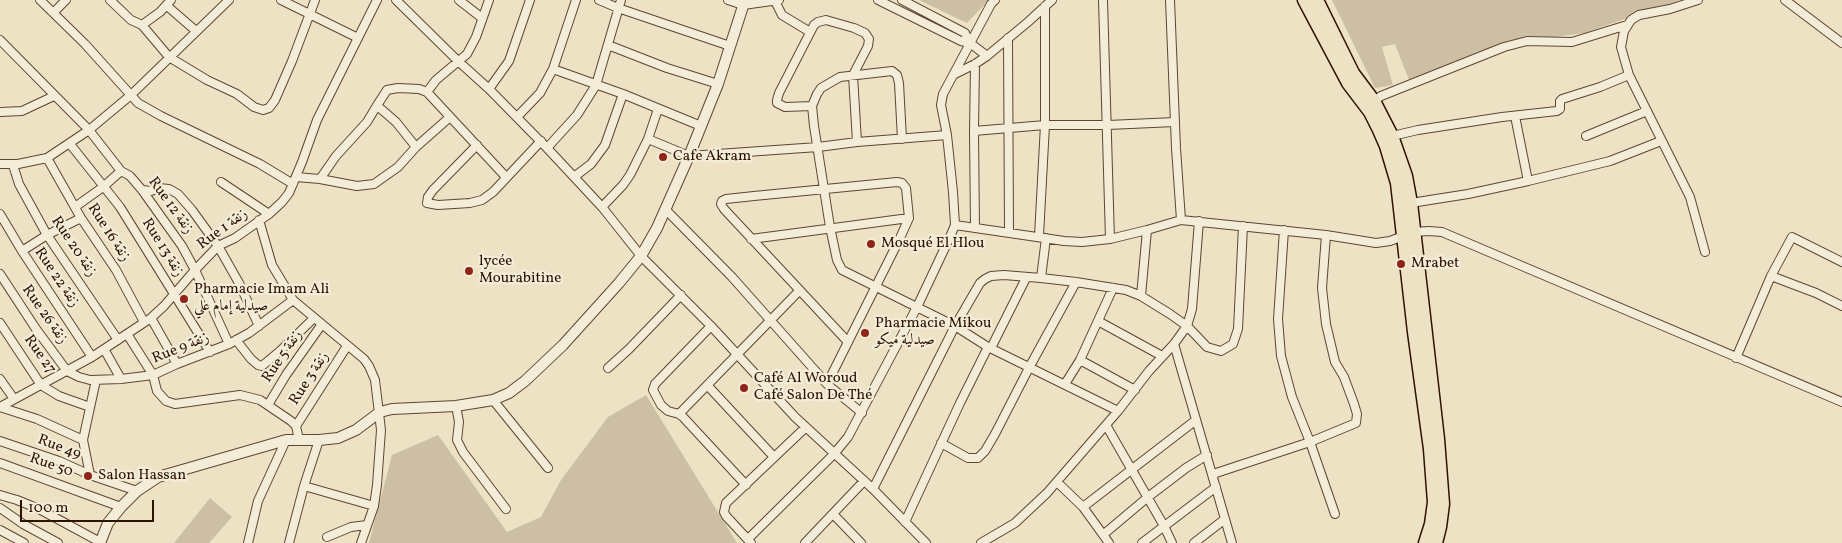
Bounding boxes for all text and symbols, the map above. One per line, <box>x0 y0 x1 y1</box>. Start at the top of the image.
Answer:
place label: Cafe Akram <box>673 148 751 166</box>
marker: Cafe Akram <box>657 151 669 163</box>
street label: Rue 12 زنقة <box>143 174 197 238</box>
street label: Rue 16 زنقة <box>83 201 133 265</box>
street label: Rue 1 زنقة <box>194 206 252 254</box>
street label: Rue 20 زنقة <box>46 213 100 281</box>
street label: Rue 13 زنقة <box>137 215 187 281</box>
place label: Mosqué El Hlou <box>881 235 985 253</box>
marker: Mosqué El Hlou <box>865 238 877 250</box>
street label: Rue 22 زنقة <box>29 245 83 311</box>
place label: lycée Mourabitine <box>479 253 561 288</box>
place label: Mrabet <box>1411 255 1459 273</box>
marker: Mrabet <box>1395 258 1407 270</box>
marker: lycée Mourabitine <box>463 265 475 277</box>
place label: Pharmacie Imam Ali صيدلية إمام علي <box>194 281 329 316</box>
street label: Rue 26 زنقة <box>17 282 71 348</box>
marker: Pharmacie Imam Ali صيدلية إمام علي <box>178 293 190 305</box>
place label: Pharmacie Mikou صيدلية ميكو <box>875 315 991 350</box>
street label: Rue 5 زنقة <box>259 327 307 387</box>
marker: Pharmacie Mikou صيدلية ميكو <box>859 327 871 339</box>
street label: Rue 9 زنقة <box>150 329 212 369</box>
street label: Rue 27 <box>19 332 59 378</box>
street label: Rue 3 زنقة <box>286 349 334 409</box>
place label: Café Al Woroud Café Salon De Thé <box>754 370 872 405</box>
marker: Café Al Woroud Café Salon De Thé <box>738 382 750 394</box>
street label: Rue 49 <box>35 432 83 464</box>
street label: Rue 50 <box>27 450 75 482</box>
place label: Salon Hassan <box>98 467 186 485</box>
marker: Salon Hassan <box>82 470 94 482</box>
scale bar <box>22 490 156 522</box>
text: 100 m <box>28 498 68 519</box>

